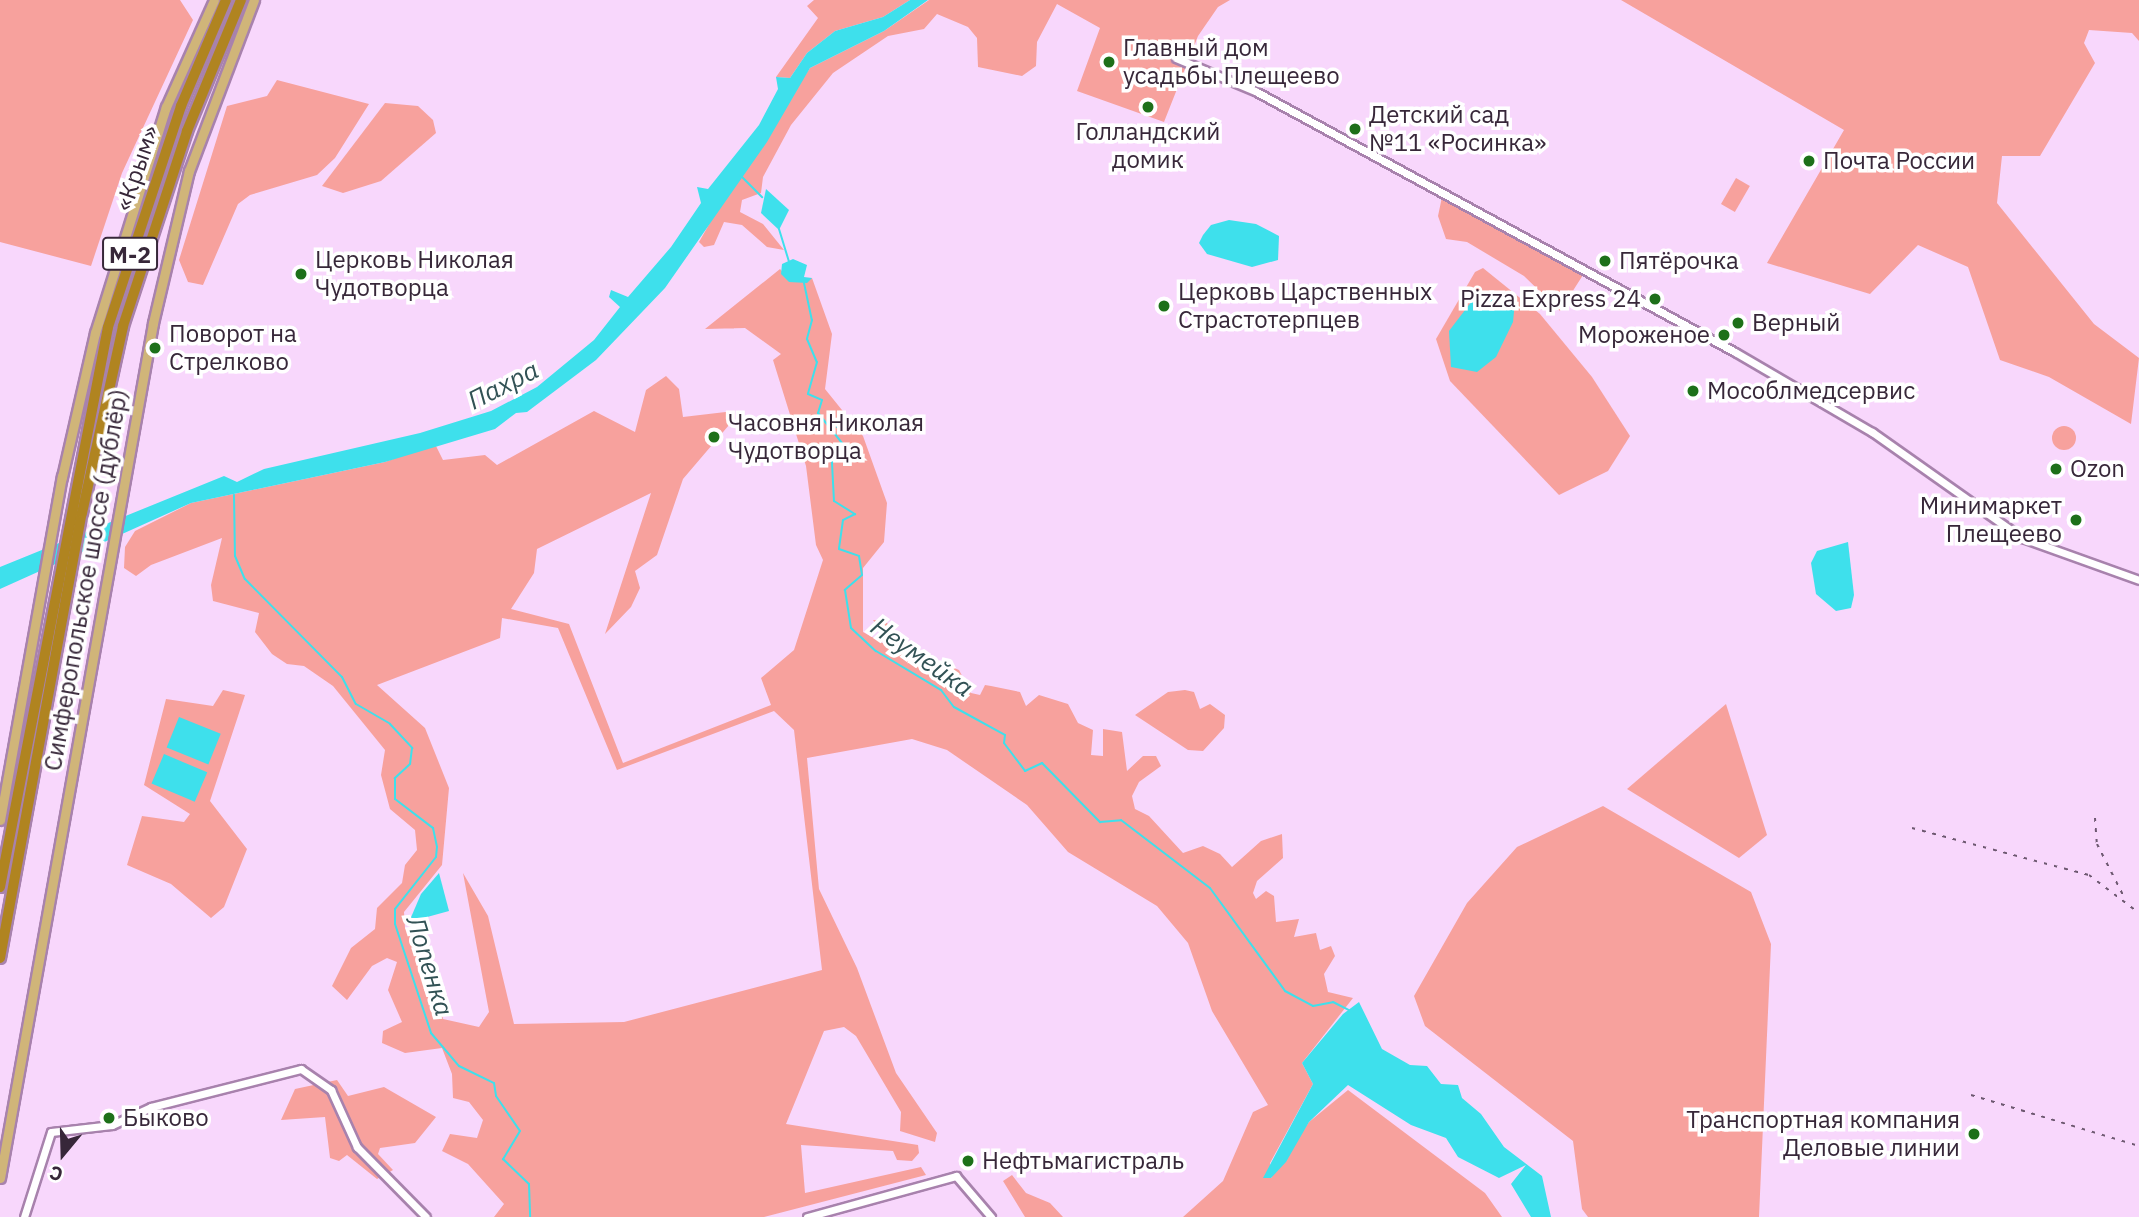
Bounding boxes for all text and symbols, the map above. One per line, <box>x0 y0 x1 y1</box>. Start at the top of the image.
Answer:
place label: Главный дом усадьбы Плещеево <box>1123 34 1340 90</box>
marker: Главный дом усадьбы Плещеево <box>1101 54 1117 70</box>
marker: Голландский домик <box>1140 99 1156 115</box>
place label: Детский сад №11 «Росинка» <box>1369 101 1546 157</box>
place label: Голландский домик <box>1076 118 1220 174</box>
street label: «Крым» <box>109 121 165 215</box>
marker: Детский сад №11 «Росинка» <box>1347 121 1363 137</box>
place label: Почта России <box>1823 147 1975 175</box>
marker: Почта России <box>1801 153 1817 169</box>
road number: М-2 <box>102 234 158 274</box>
place label: Церковь Николая Чудотворца <box>315 246 514 302</box>
place label: Пятёрочка <box>1619 247 1739 275</box>
marker: Пятёрочка <box>1597 253 1613 269</box>
marker: Церковь Николая Чудотворца <box>293 266 309 282</box>
place label: Церковь Царственных Страстотерпцев <box>1178 278 1432 334</box>
place label: Pizza Express 24 <box>1460 285 1641 313</box>
marker: Pizza Express 24 <box>1647 291 1663 307</box>
marker: Церковь Царственных Страстотерпцев <box>1156 298 1172 314</box>
place label: Верный <box>1752 309 1840 337</box>
marker: Верный <box>1730 315 1746 331</box>
place label: Поворот на Стрелково <box>169 320 297 376</box>
place label: Мороженое <box>1578 321 1710 349</box>
marker: Мороженое <box>1716 327 1732 343</box>
marker: Поворот на Стрелково <box>147 340 163 356</box>
water label: Пахра <box>462 354 544 416</box>
place label: Мособлмедсервис <box>1707 377 1915 405</box>
marker: Мособлмедсервис <box>1685 383 1701 399</box>
street label: Симферопольское шоссе (дублёр) <box>38 387 134 773</box>
place label: Часовня Николая Чудотворца <box>728 409 924 465</box>
marker: Часовня Николая Чудотворца <box>706 429 722 445</box>
place label: Ozon <box>2070 455 2125 483</box>
marker: Ozon <box>2048 461 2064 477</box>
place label: Минимаркет Плещеево <box>1920 492 2062 548</box>
marker: Минимаркет Плещеево <box>2068 512 2084 528</box>
water label: Неумейка <box>865 611 979 703</box>
water label: Лопенка <box>400 912 460 1020</box>
place label: Быково <box>123 1104 209 1132</box>
place label: Транспортная компания Деловые линии <box>1686 1106 1960 1162</box>
marker: Быково <box>101 1110 117 1126</box>
north arrow <box>28 1119 98 1189</box>
marker: Транспортная компания Деловые линии <box>1966 1126 1982 1142</box>
place label: Нефтьмагистраль <box>982 1147 1184 1175</box>
marker: Нефтьмагистраль <box>960 1153 976 1169</box>
text: С <box>46 1160 66 1187</box>

